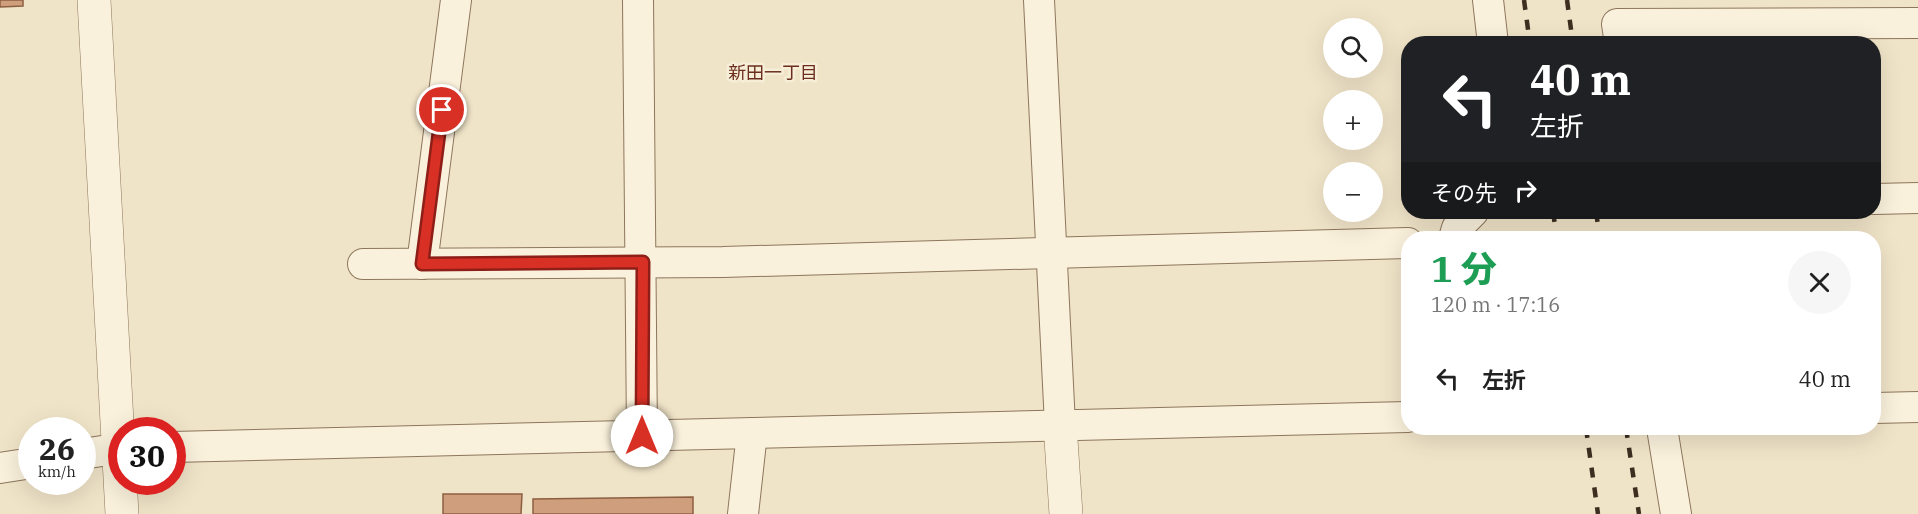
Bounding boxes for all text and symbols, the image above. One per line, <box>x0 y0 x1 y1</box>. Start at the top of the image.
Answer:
map controls <box>1323 18 1383 222</box>
button: search <box>1323 18 1383 78</box>
text: 40 m <box>1530 52 1631 107</box>
icon: left <box>1431 60 1509 138</box>
district label: 新田一丁目 <box>728 61 818 84</box>
pin <box>416 84 467 135</box>
button: + <box>1323 90 1383 150</box>
icon: arrive <box>425 93 458 126</box>
text: 左折 <box>1530 108 1584 143</box>
button: − <box>1323 162 1383 222</box>
icon: right <box>1509 174 1542 207</box>
text: その先 <box>1431 178 1497 207</box>
text: 1 分 <box>1431 245 1497 292</box>
button: close <box>1788 251 1851 314</box>
text: 120 m · 17:16 <box>1431 291 1560 318</box>
icon: left <box>1431 362 1464 395</box>
text: 40 m <box>1799 364 1851 393</box>
text: 左折 <box>1482 365 1526 394</box>
position arrow <box>610 404 674 468</box>
speed limit sign: 30 <box>108 417 186 495</box>
text: 26 <box>39 429 75 468</box>
text: km/h <box>38 462 76 481</box>

